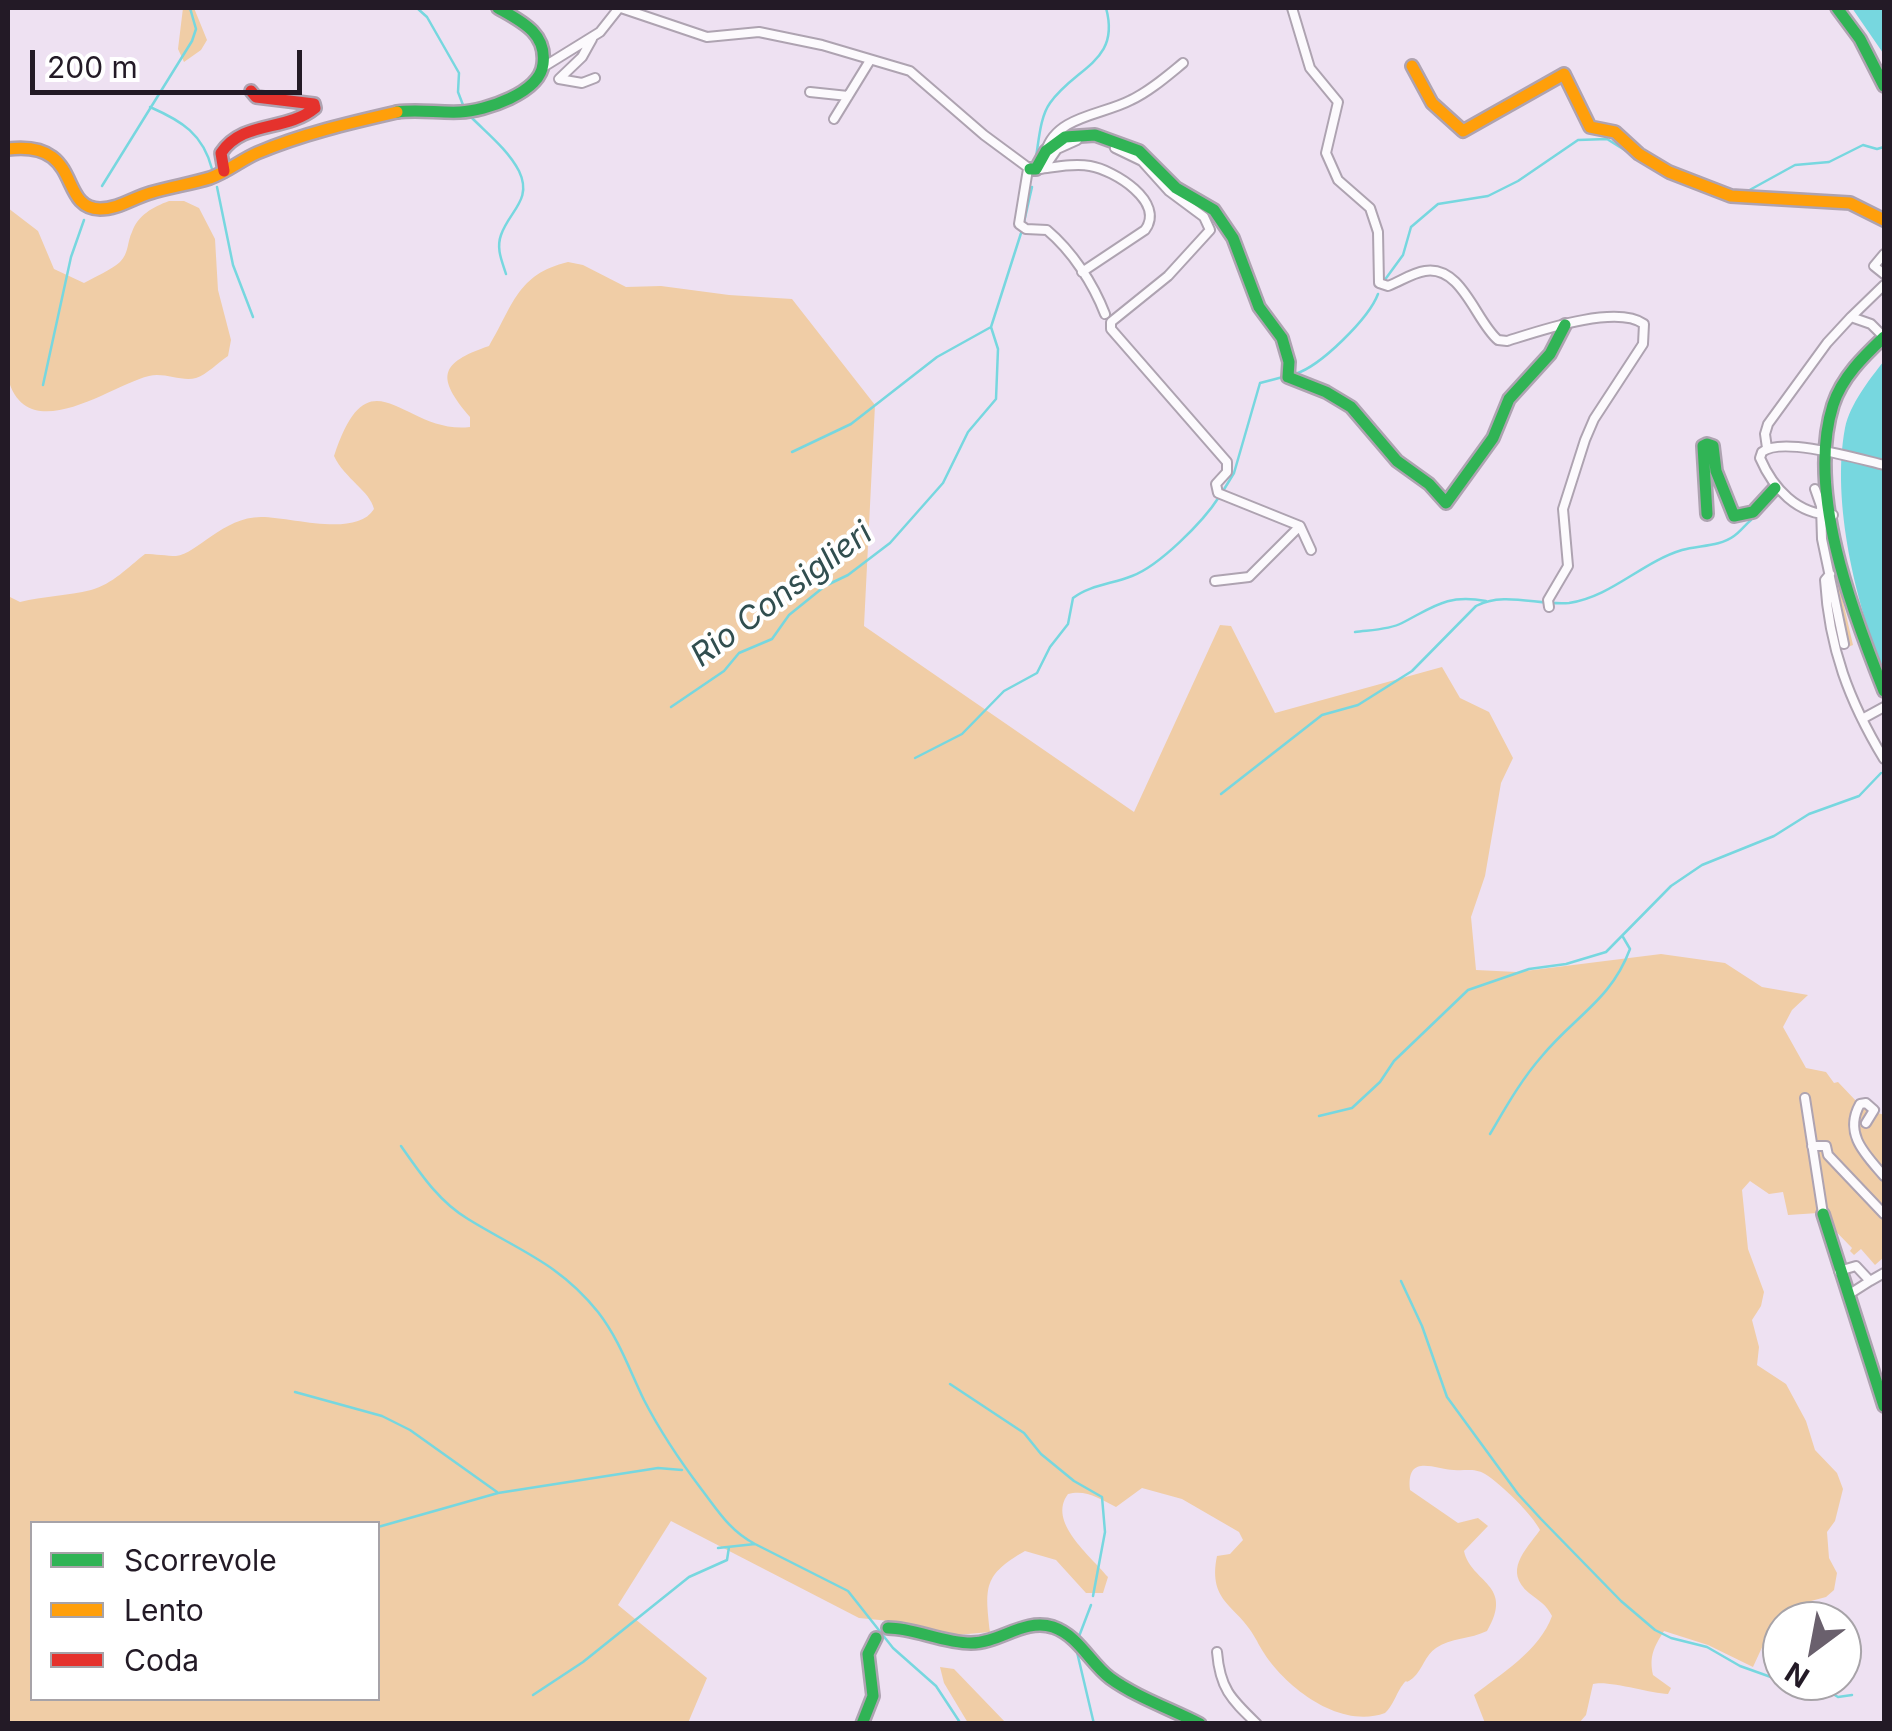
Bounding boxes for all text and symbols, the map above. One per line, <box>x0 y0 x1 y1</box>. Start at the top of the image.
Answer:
scale bar <box>35 30 308 92</box>
text: 200 m <box>47 49 138 85</box>
water label: Rio Consiglieri <box>684 514 880 676</box>
legend <box>30 1521 380 1701</box>
text: Scorrevole <box>124 1542 277 1578</box>
text: Lento <box>124 1592 204 1628</box>
north arrow <box>1762 1601 1862 1701</box>
text: Coda <box>124 1642 199 1678</box>
text: N <box>1779 1655 1815 1695</box>

